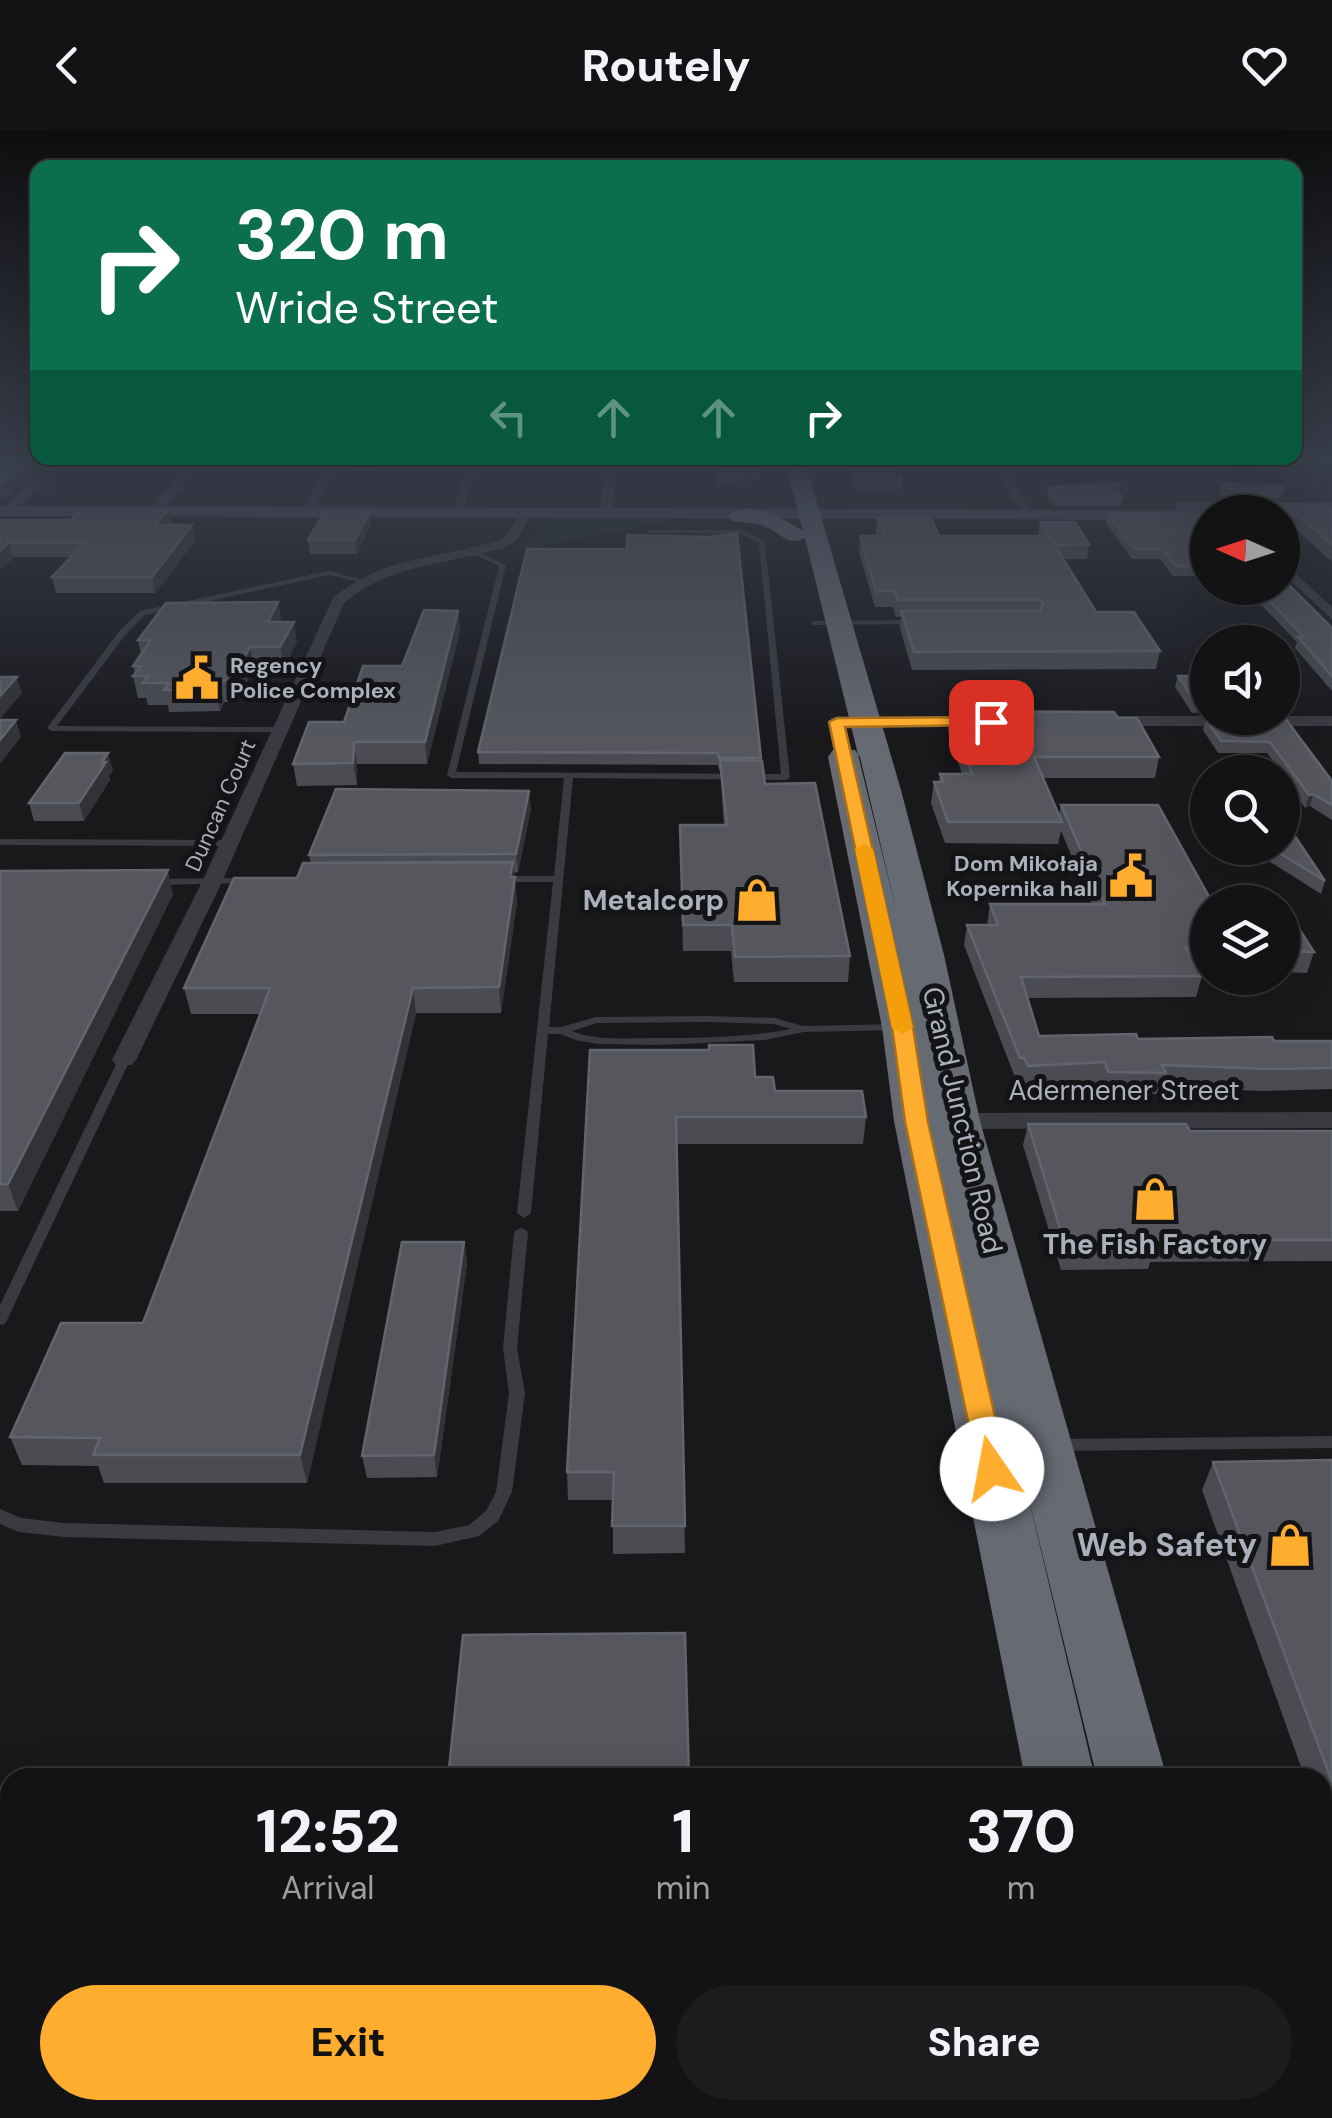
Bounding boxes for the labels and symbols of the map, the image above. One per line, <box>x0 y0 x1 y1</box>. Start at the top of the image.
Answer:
north arrow <box>1190 495 1300 605</box>
place label: Regency Police Complex <box>230 651 396 705</box>
public building icon: Regency Police Complex <box>173 654 221 702</box>
pin <box>949 680 1034 765</box>
street label: Duncan Court <box>178 735 262 876</box>
place label: Dom Mikołaja Kopernika hall <box>946 849 1098 903</box>
public building icon: Dom Mikołaja Kopernika hall <box>1107 852 1155 900</box>
shop icon: Metalcorp <box>733 876 781 924</box>
place label: Metalcorp <box>583 882 724 919</box>
street label: Grand Junction Road <box>914 983 1011 1257</box>
street label: Adermener Street <box>1008 1072 1240 1109</box>
shop icon: The Fish Factory <box>1131 1175 1179 1223</box>
place label: The Fish Factory <box>1043 1226 1267 1263</box>
position arrow <box>940 1417 1044 1521</box>
shop icon: Web Safety <box>1266 1521 1314 1569</box>
place label: Web Safety <box>1077 1524 1257 1566</box>

